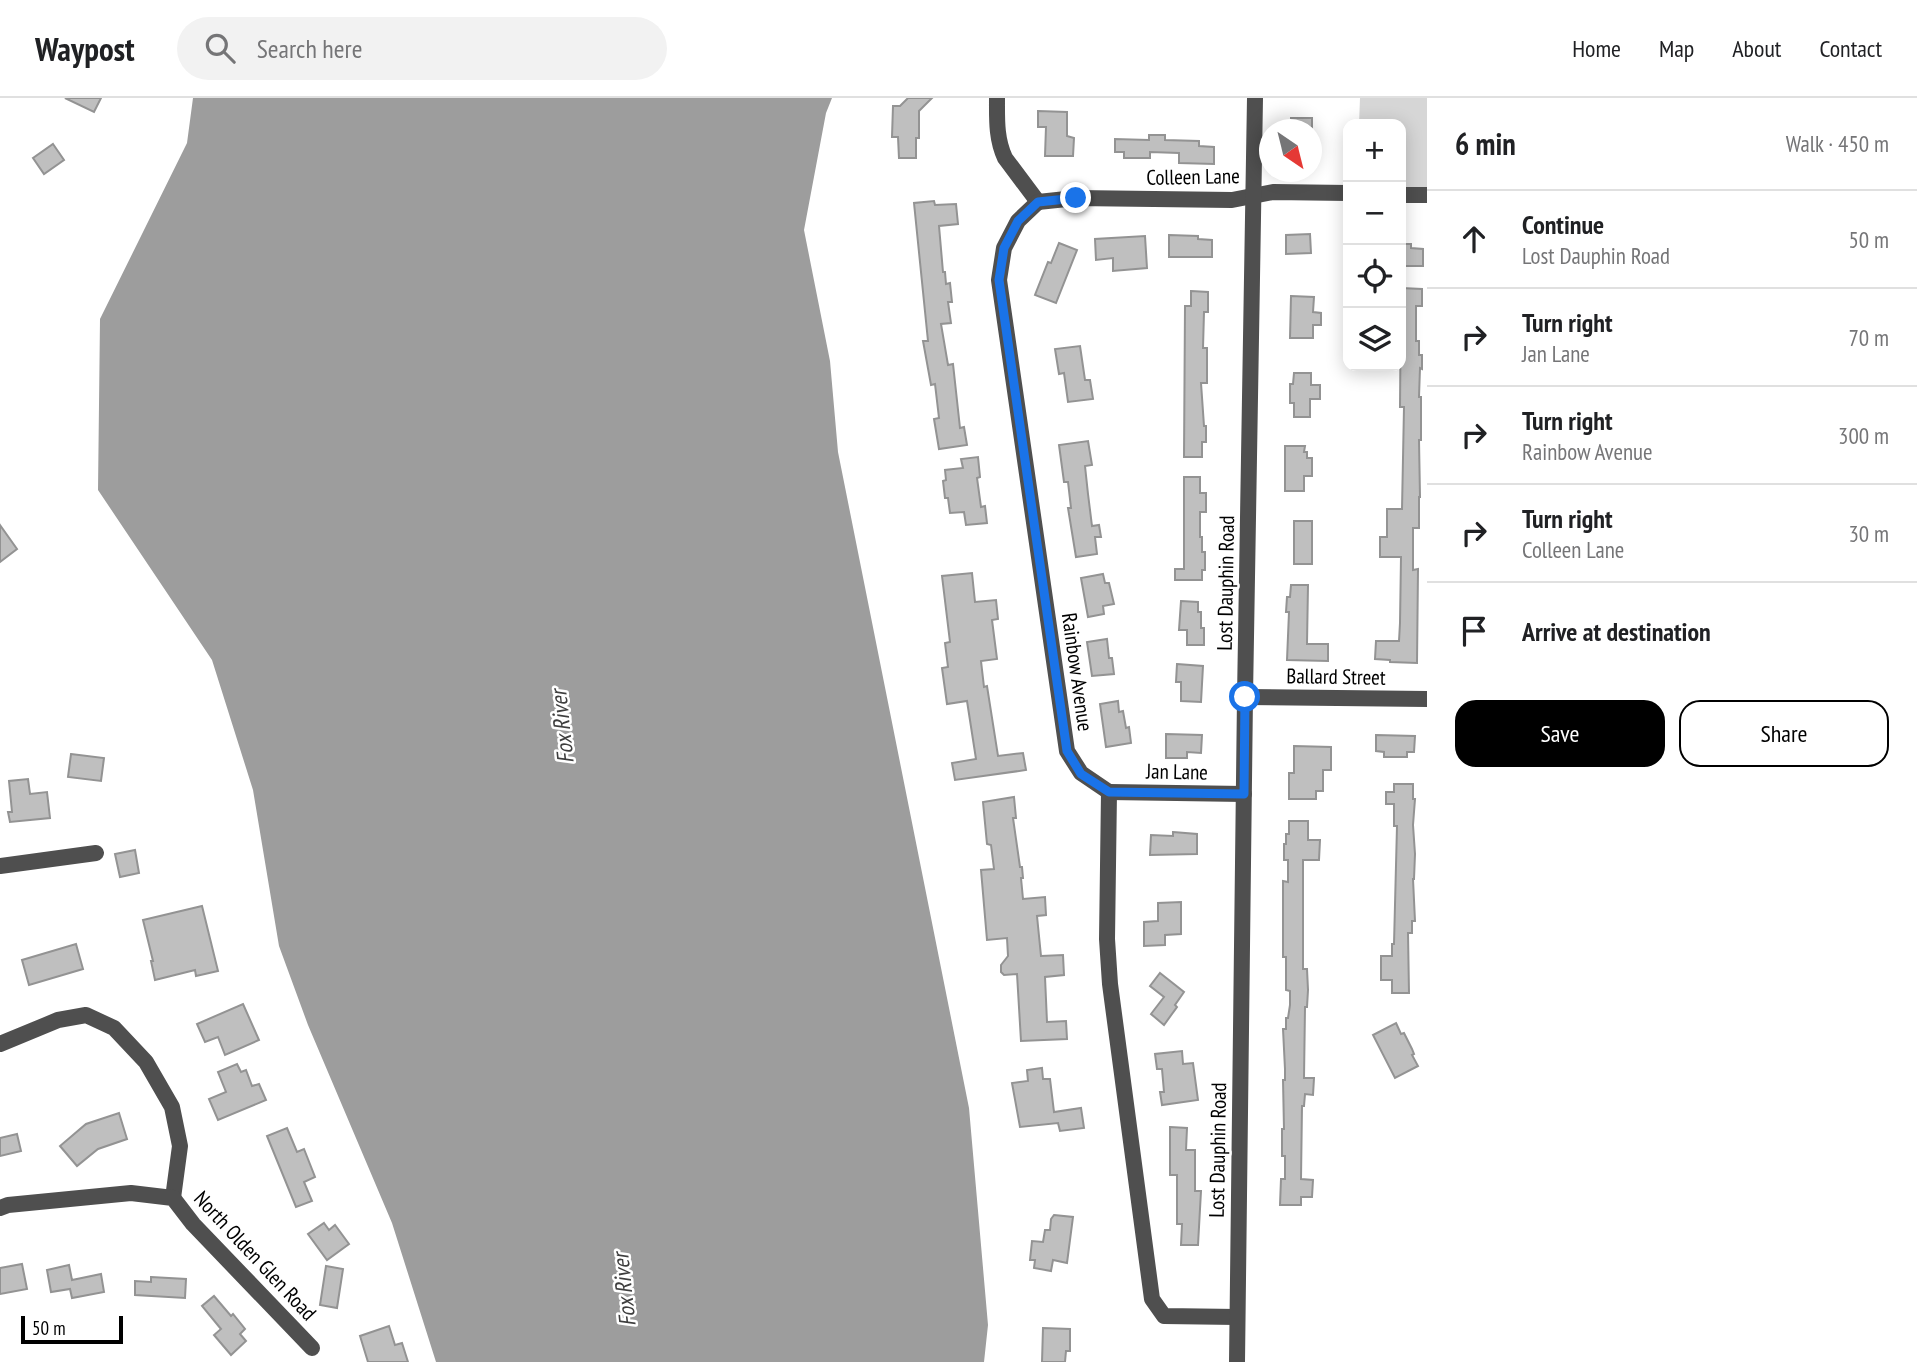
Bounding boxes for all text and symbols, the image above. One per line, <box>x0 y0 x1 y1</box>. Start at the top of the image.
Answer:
search box <box>177 17 667 80</box>
text: Waypost <box>35 27 135 70</box>
icon: search <box>201 29 239 67</box>
text: Search here <box>257 32 362 65</box>
text: Home <box>1572 33 1621 64</box>
text: Map <box>1659 33 1694 64</box>
text: About <box>1732 33 1781 64</box>
text: Contact <box>1819 33 1882 64</box>
north arrow <box>1259 119 1322 182</box>
map controls <box>1343 119 1406 371</box>
button: + <box>1343 119 1406 182</box>
text: 6 min <box>1455 124 1516 163</box>
text: Walk · 450 m <box>1786 129 1889 158</box>
street label: Colleen Lane <box>1146 162 1240 191</box>
route end <box>1060 182 1091 213</box>
button: − <box>1343 182 1406 245</box>
text: Continue <box>1522 208 1604 241</box>
icon: ahead <box>1455 220 1493 258</box>
text: 50 m <box>1848 225 1889 254</box>
text: Lost Dauphin Road <box>1522 241 1670 270</box>
button: locate <box>1343 245 1406 308</box>
text: Turn right <box>1522 306 1613 339</box>
button: layers <box>1343 308 1406 371</box>
icon: right <box>1455 318 1493 356</box>
text: 70 m <box>1848 323 1889 352</box>
text: Jan Lane <box>1522 339 1590 368</box>
text: Turn right <box>1522 404 1613 437</box>
icon: right <box>1455 416 1493 454</box>
text: 300 m <box>1838 421 1889 450</box>
text: Rainbow Avenue <box>1522 437 1653 466</box>
text: Turn right <box>1522 502 1613 535</box>
icon: right <box>1455 514 1493 552</box>
street label: Lost Dauphin Road <box>1211 515 1240 651</box>
text: 30 m <box>1848 519 1889 548</box>
text: Colleen Lane <box>1522 535 1624 564</box>
street label: Rainbow Avenue <box>1056 611 1099 733</box>
icon: arrive <box>1455 612 1493 650</box>
text: Arrive at destination <box>1522 615 1711 648</box>
street label: Ballard Street <box>1286 662 1386 691</box>
route start <box>1229 681 1260 712</box>
water label: Fox River <box>543 685 580 765</box>
button: Save <box>1455 700 1665 767</box>
button: Share <box>1679 700 1889 767</box>
street label: Jan Lane <box>1145 757 1208 786</box>
street label: Lost Dauphin Road <box>1203 1082 1232 1218</box>
street label: North Olden Glen Road <box>188 1185 322 1326</box>
water label: Fox River <box>605 1248 642 1328</box>
scale bar <box>21 1313 122 1345</box>
text: 50 m <box>32 1316 66 1340</box>

